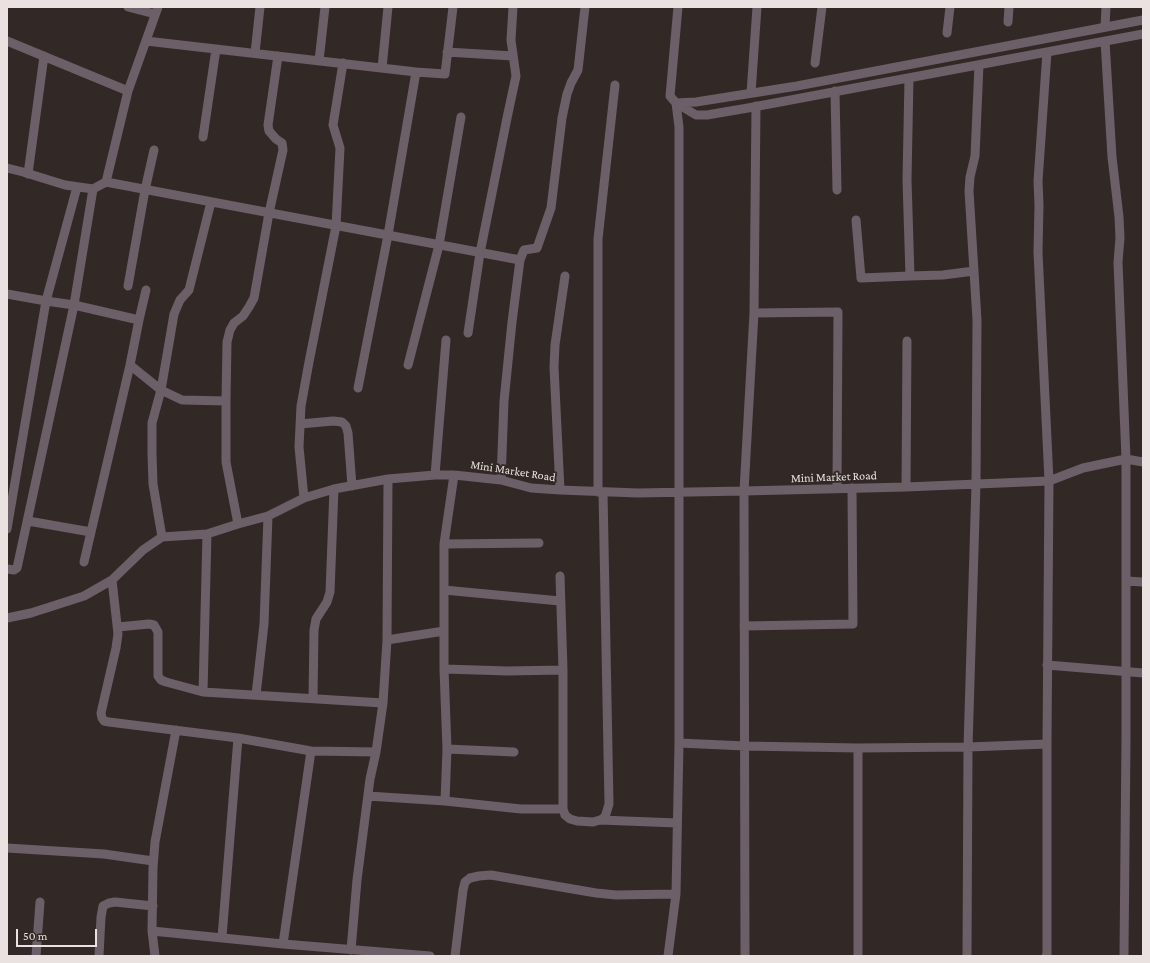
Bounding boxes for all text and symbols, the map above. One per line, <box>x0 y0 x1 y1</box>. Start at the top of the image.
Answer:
street label: Mini Market Road <box>469 457 557 485</box>
street label: Mini Market Road <box>791 468 877 486</box>
scale bar <box>18 921 99 947</box>
text: 50 m <box>23 929 47 943</box>

